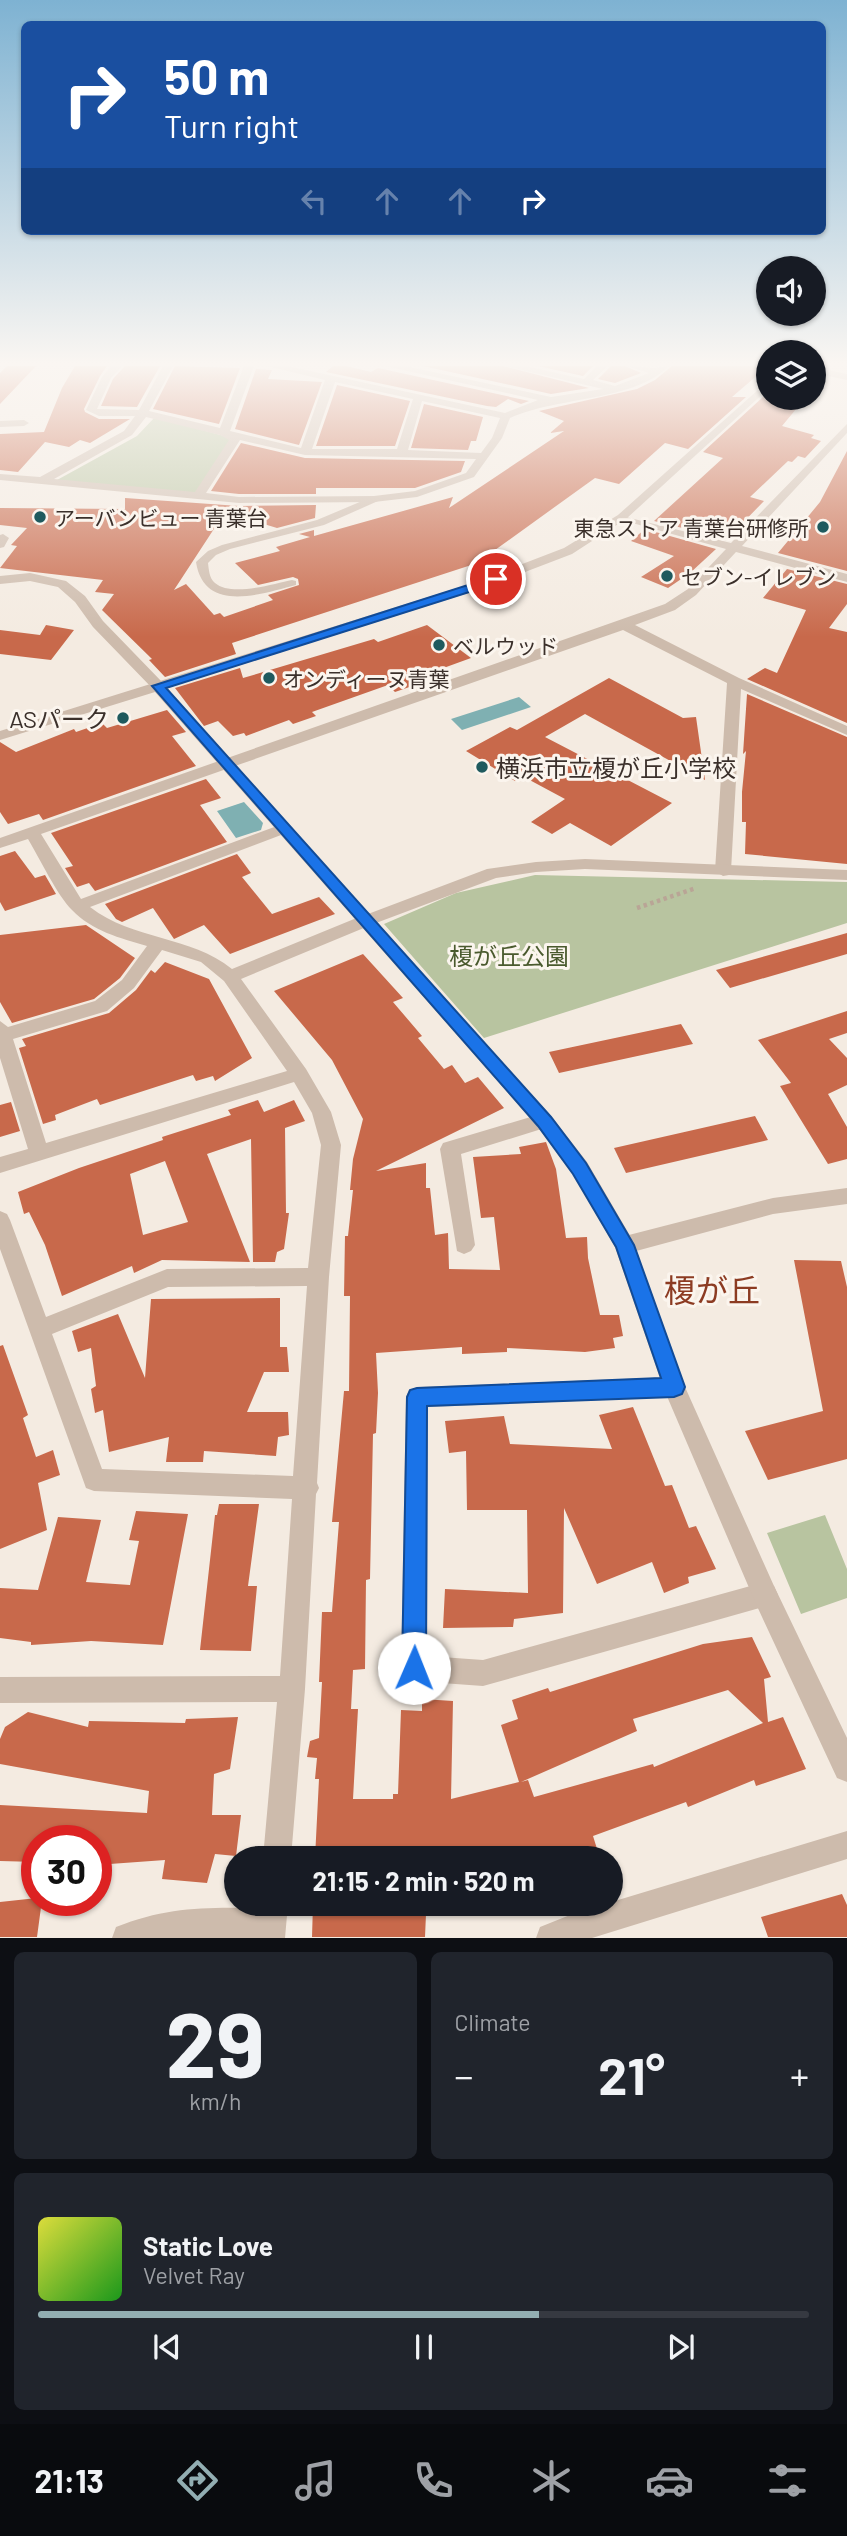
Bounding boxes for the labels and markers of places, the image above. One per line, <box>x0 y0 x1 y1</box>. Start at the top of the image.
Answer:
place label: アーバンビュー 青葉台 <box>54 505 268 530</box>
marker: アーバンビュー 青葉台 <box>32 509 48 525</box>
place label: 東急ストア 青葉台研修所 <box>574 515 809 540</box>
marker: 東急ストア 青葉台研修所 <box>815 519 831 535</box>
pin <box>466 549 526 609</box>
place label: セブン-イレブン <box>681 564 836 589</box>
marker: セブン-イレブン <box>659 568 675 584</box>
place label: ベルウッド <box>453 633 558 658</box>
marker: ベルウッド <box>431 637 447 653</box>
place label: オンディーヌ青葉 <box>283 666 450 691</box>
marker: オンディーヌ青葉 <box>261 670 277 686</box>
place label: ASパーク <box>9 704 109 733</box>
marker: ASパーク <box>115 710 131 726</box>
place label: 横浜市立榎が丘小学校 <box>496 753 736 782</box>
marker: 横浜市立榎が丘小学校 <box>474 759 490 775</box>

